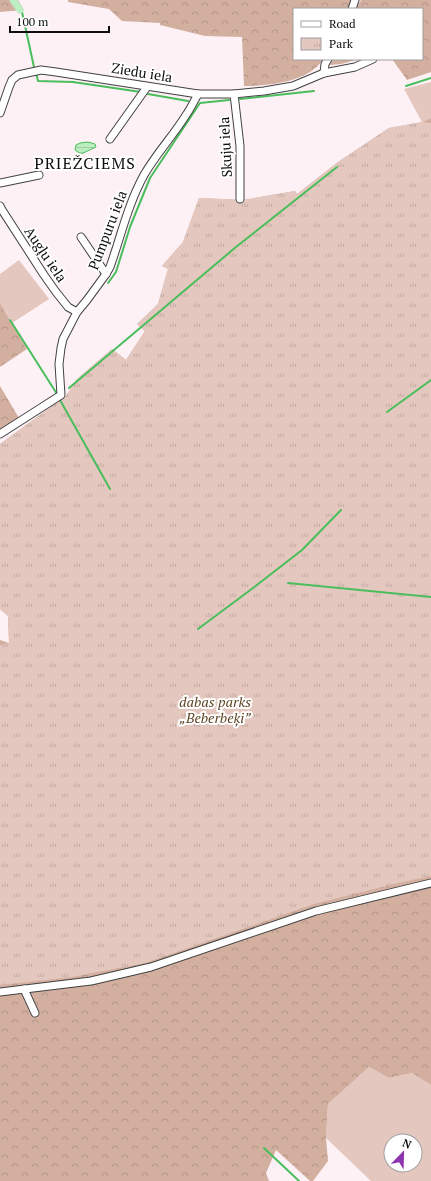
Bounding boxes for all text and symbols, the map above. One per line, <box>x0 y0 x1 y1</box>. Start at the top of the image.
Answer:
scale bar <box>10 8 109 34</box>
legend <box>293 8 423 60</box>
text: 100 m <box>16 14 49 29</box>
text: Road <box>329 16 356 31</box>
text: Park <box>329 36 354 51</box>
street label: Ziedu iela <box>110 58 174 86</box>
street label: Skuju iela <box>214 116 236 178</box>
district label: PRIEŽCIEMS <box>34 152 136 174</box>
street label: Pumpuru iela <box>83 187 131 273</box>
street label: Augļu iela <box>20 223 72 285</box>
park label: dabas parks „Beberbeķi” <box>179 692 251 727</box>
north arrow <box>383 1133 423 1173</box>
text: N <box>400 1136 414 1152</box>

